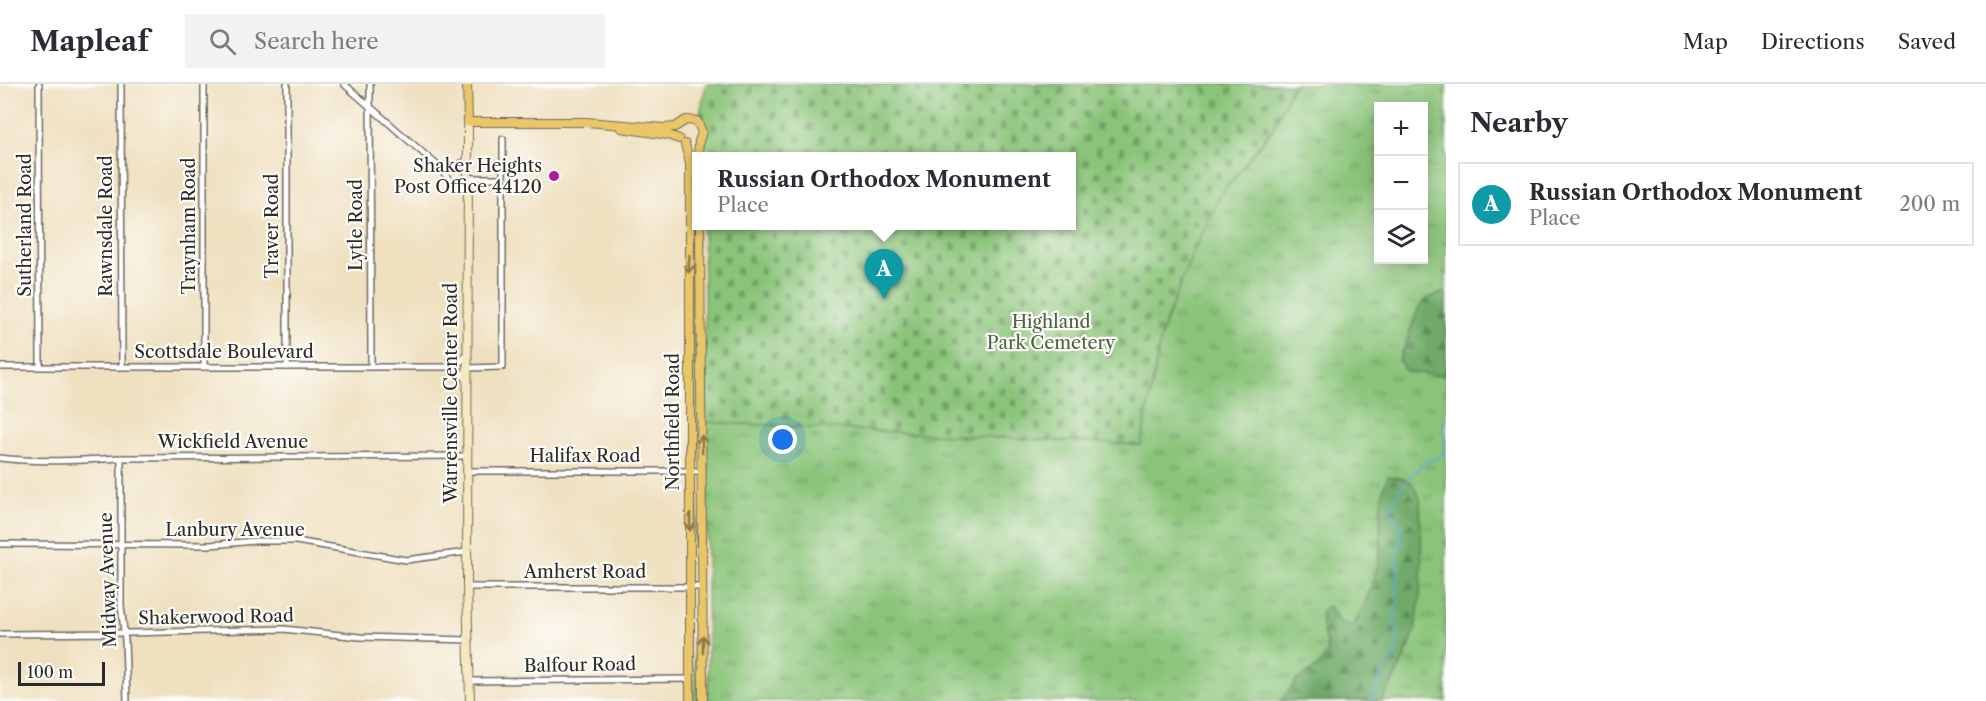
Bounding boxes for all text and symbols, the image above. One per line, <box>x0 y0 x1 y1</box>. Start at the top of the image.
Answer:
search box <box>185 14 605 68</box>
text: Mapleaf <box>30 24 149 58</box>
icon: search <box>206 25 239 58</box>
text: Search here <box>254 28 379 55</box>
text: Map <box>1683 29 1728 54</box>
text: Directions <box>1761 29 1865 54</box>
text: Saved <box>1898 29 1956 54</box>
map controls <box>1374 102 1428 264</box>
button: + <box>1374 102 1428 156</box>
text: Nearby <box>1470 107 1568 139</box>
popup <box>692 152 1076 230</box>
street label: Sutherland Road <box>14 153 36 297</box>
street label: Rawnsdale Road <box>95 155 117 297</box>
place label: Shaker Heights Post Office 44120 <box>394 155 542 198</box>
button: − <box>1374 156 1428 210</box>
street label: Traynham Road <box>178 157 200 295</box>
text: Russian Orthodox Monument <box>717 166 1051 193</box>
marker: Shaker Heights Post Office 44120 <box>547 169 561 183</box>
street label: Traver Road <box>261 174 283 278</box>
street label: Lytle Road <box>345 179 367 271</box>
text: Russian Orthodox Monument <box>1529 179 1862 206</box>
text: A <box>1484 192 1499 216</box>
text: 200 m <box>1899 192 1960 216</box>
text: Place <box>717 193 769 217</box>
text: Place <box>1529 206 1580 230</box>
button: layers <box>1374 210 1428 264</box>
pin: A <box>864 250 904 299</box>
one-way arrow <box>684 254 695 274</box>
street label: Warrensville Center Road <box>440 283 462 504</box>
park label: Highland Park Cemetery <box>987 311 1116 354</box>
street label: Scottsdale Boulevard <box>134 341 314 363</box>
street label: Northfield Road <box>662 353 684 491</box>
your location <box>768 425 797 454</box>
street label: Wickfield Avenue <box>157 431 308 453</box>
one-way arrow <box>696 435 708 455</box>
street label: Halifax Road <box>529 445 641 467</box>
street label: Midway Avenue <box>95 512 121 648</box>
one-way arrow <box>684 512 696 532</box>
street label: Lanbury Avenue <box>165 519 305 541</box>
street label: Amherst Road <box>523 561 646 583</box>
street label: Shakerwood Road <box>138 605 294 629</box>
one-way arrow <box>697 634 709 654</box>
street label: Balfour Road <box>524 653 636 677</box>
scale bar <box>18 659 105 686</box>
text: 100 m <box>27 662 73 682</box>

